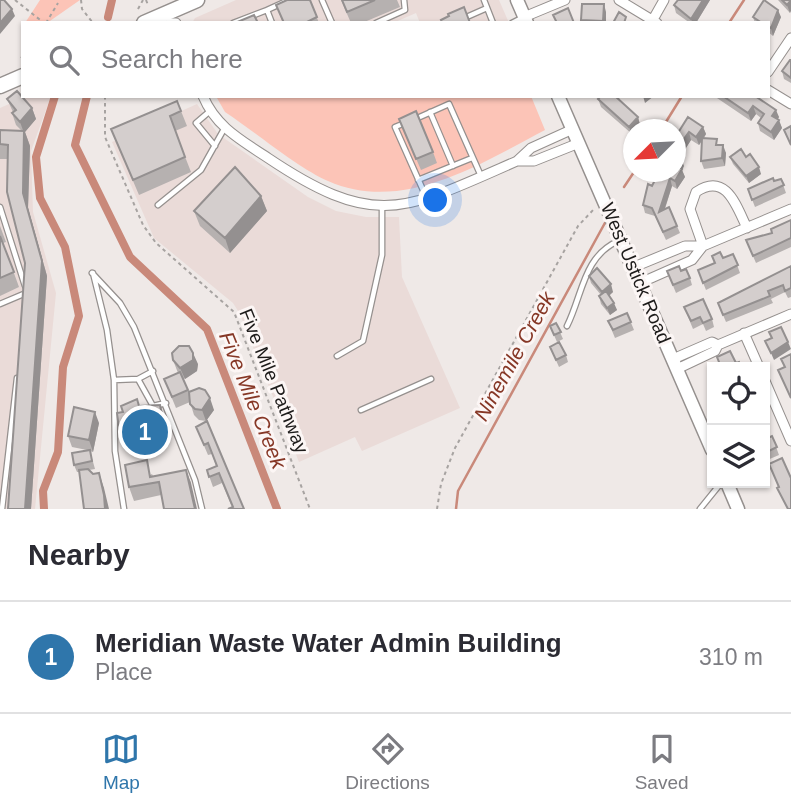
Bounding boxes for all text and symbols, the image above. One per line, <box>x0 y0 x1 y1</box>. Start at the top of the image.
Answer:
search box <box>21 21 770 98</box>
icon: search <box>45 41 83 79</box>
text: Search here <box>101 44 243 74</box>
north arrow <box>623 119 686 182</box>
your location <box>418 183 452 217</box>
street label: West Ustick Road <box>597 200 675 346</box>
water label: Ninemile Creek <box>469 286 560 424</box>
street label: Five Mile Pathway <box>235 306 313 457</box>
water label: Five Mile Creek <box>215 328 292 473</box>
map controls <box>707 362 770 488</box>
button: locate <box>707 362 770 425</box>
pin: 1 <box>122 406 168 458</box>
button: layers <box>707 425 770 488</box>
text: Nearby <box>28 538 130 571</box>
text: Meridian Waste Water Admin Building <box>95 628 562 658</box>
text: 1 <box>45 644 57 670</box>
text: 310 m <box>699 644 763 670</box>
text: Place <box>95 659 153 685</box>
tab: Map <box>102 730 140 794</box>
tab: Directions <box>345 730 430 794</box>
tab: Saved <box>635 730 689 794</box>

